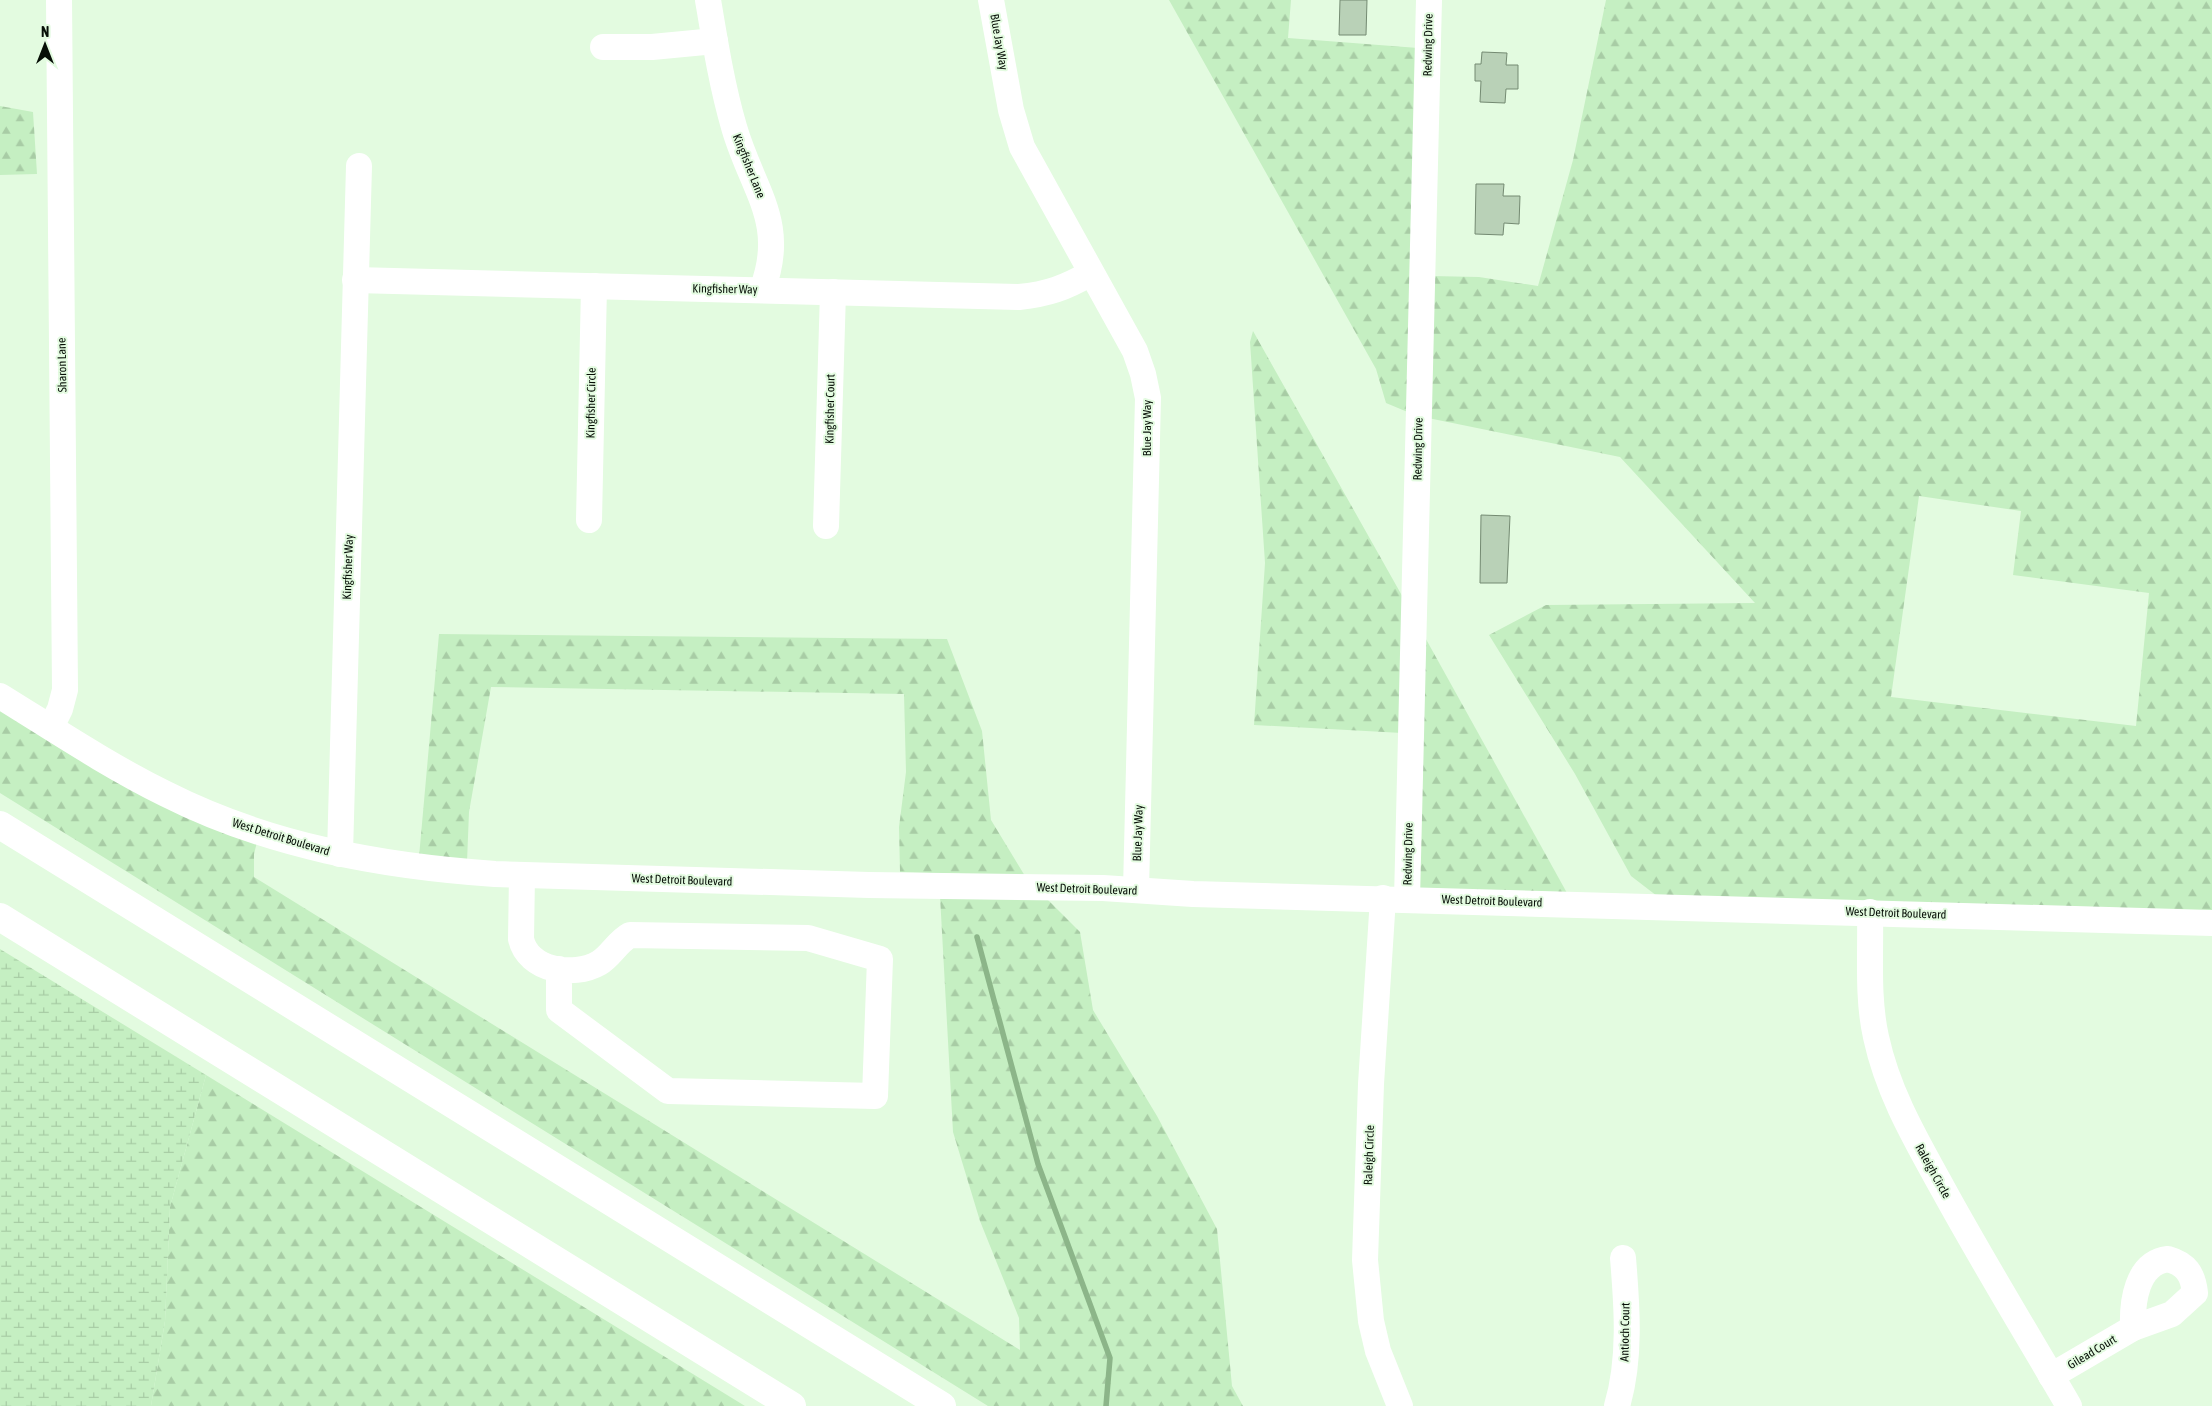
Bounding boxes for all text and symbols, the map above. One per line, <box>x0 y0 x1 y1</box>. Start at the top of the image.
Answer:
street label: Blue Jay Way <box>987 13 1011 71</box>
street label: Redwing Drive <box>1420 13 1436 77</box>
north arrow <box>20 20 70 70</box>
text: N <box>41 24 49 40</box>
street label: Kingfisher Lane <box>730 132 768 200</box>
street label: Kingfisher Way <box>692 281 758 297</box>
street label: Sharon Lane <box>55 338 69 392</box>
street label: Kingfisher Circle <box>583 367 599 439</box>
street label: Kingfisher Court <box>822 373 838 444</box>
street label: Blue Jay Way <box>1140 400 1154 456</box>
street label: Redwing Drive <box>1410 417 1426 481</box>
street label: Kingfisher Way <box>340 534 356 600</box>
street label: Blue Jay Way <box>1130 804 1146 862</box>
street label: West Detroit Boulevard <box>231 816 331 858</box>
street label: Redwing Drive <box>1400 822 1416 886</box>
street label: West Detroit Boulevard <box>631 871 733 889</box>
street label: West Detroit Boulevard <box>1036 880 1138 898</box>
street label: West Detroit Boulevard <box>1441 892 1543 910</box>
street label: West Detroit Boulevard <box>1845 904 1947 922</box>
street label: Raleigh Circle <box>1361 1125 1377 1185</box>
street label: Raleigh Circle <box>1912 1141 1954 1201</box>
street label: Antioch Court <box>1617 1302 1633 1362</box>
street label: Gilead Court <box>2065 1332 2119 1372</box>

